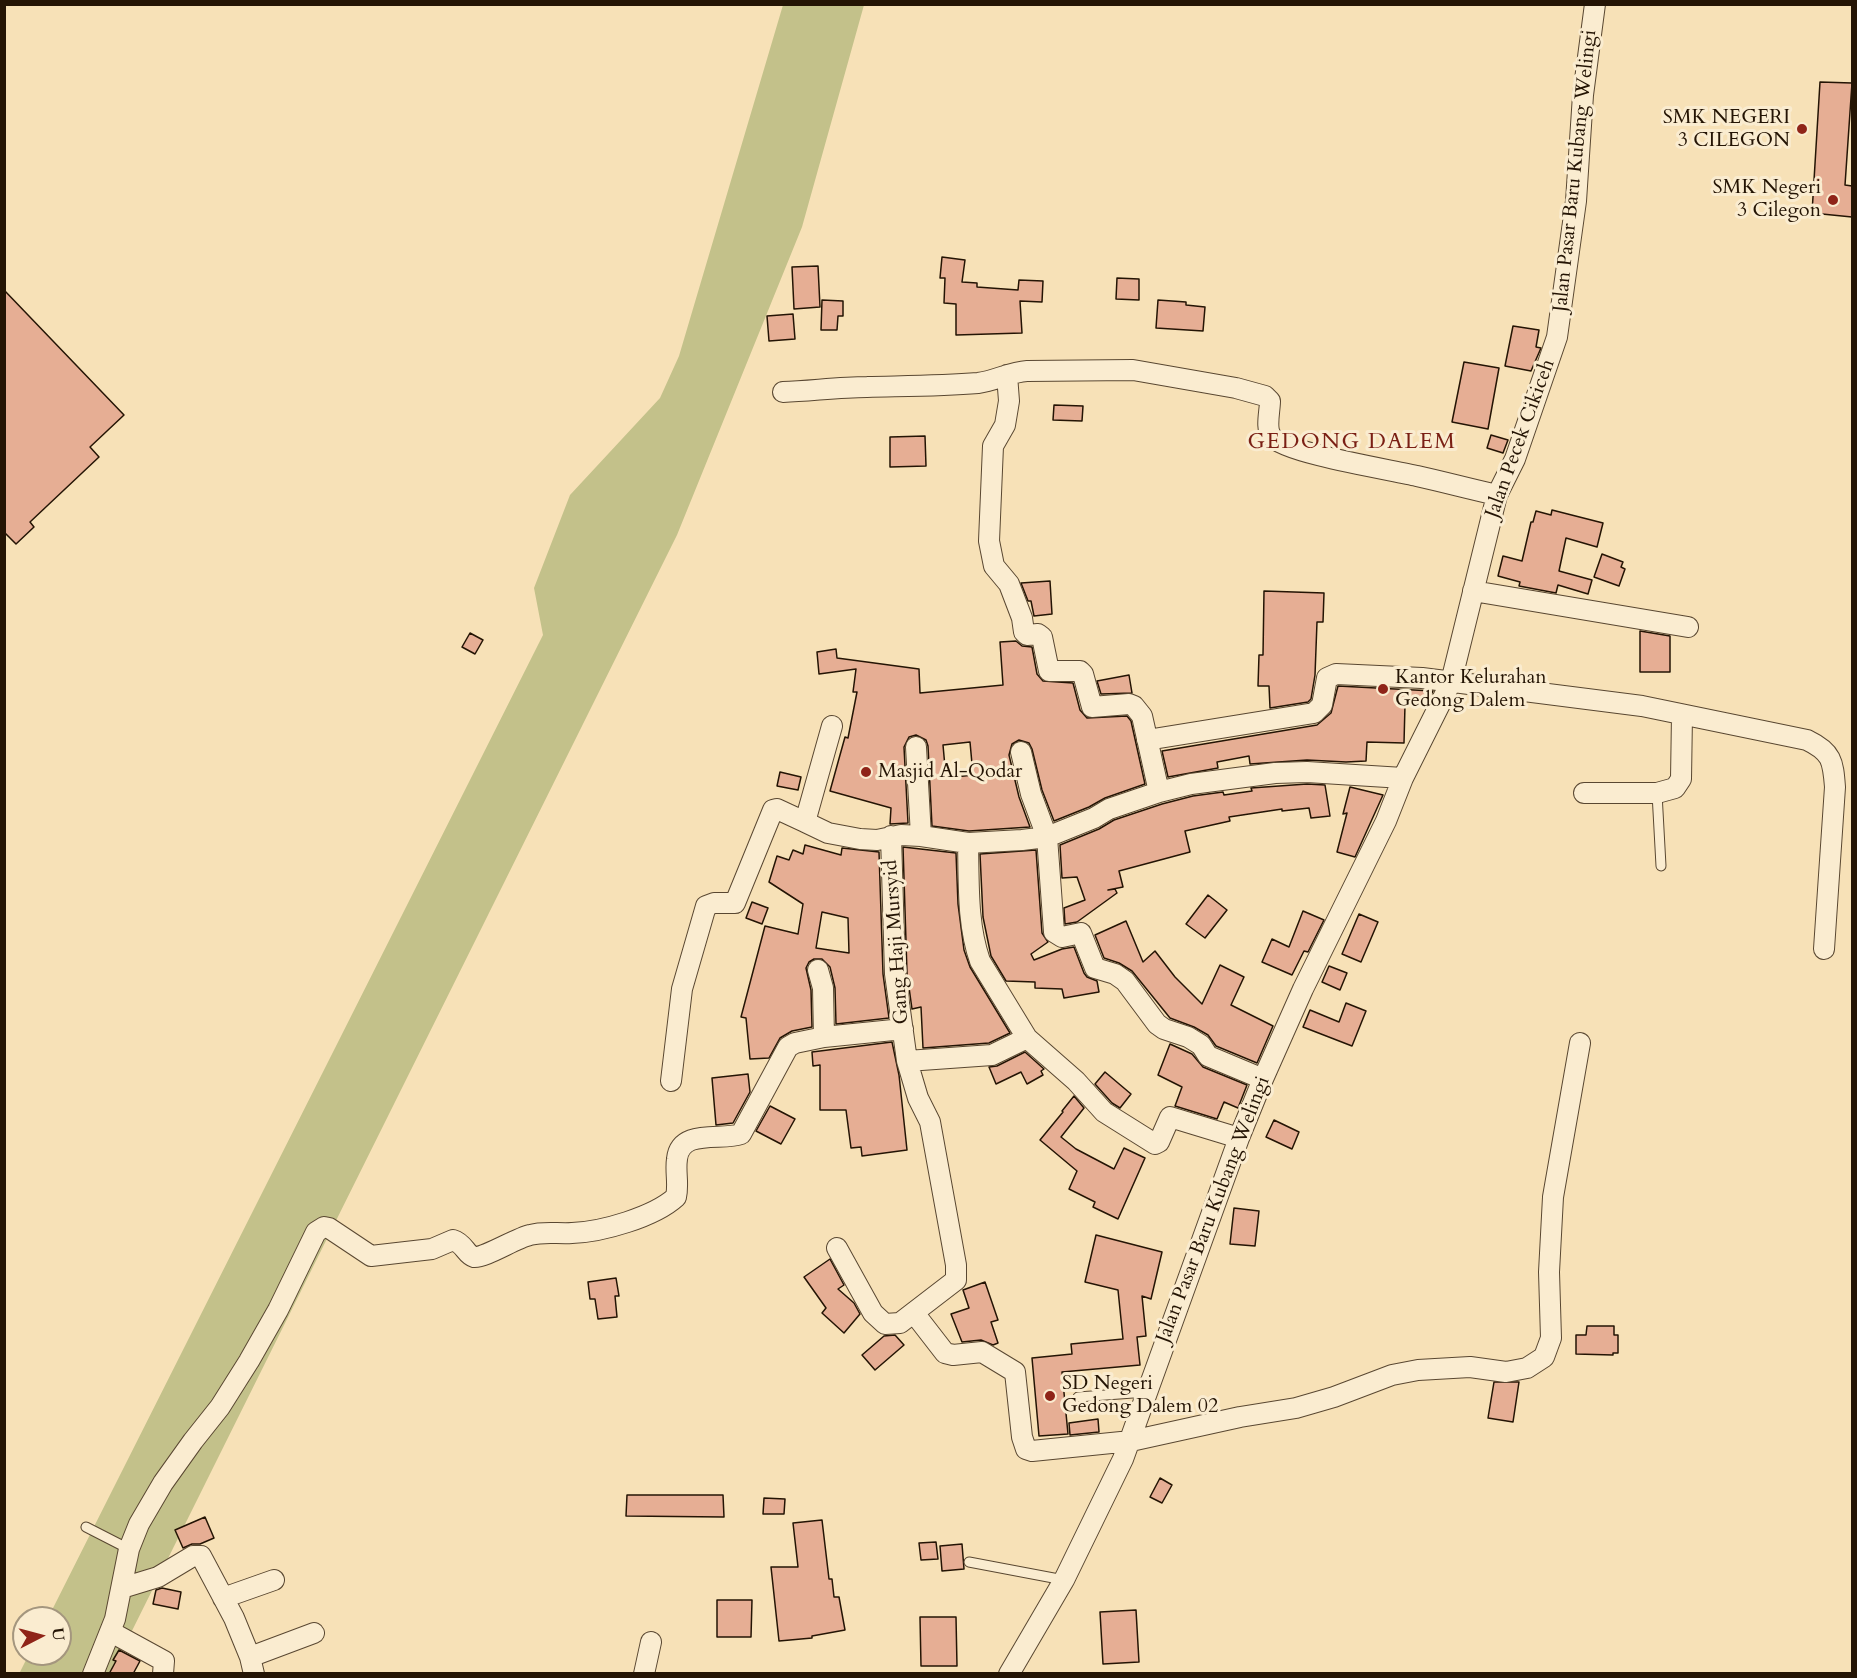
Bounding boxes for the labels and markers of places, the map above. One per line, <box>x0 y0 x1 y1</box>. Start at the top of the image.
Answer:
place label: SMK NEGERI 3 CILEGON <box>1663 106 1790 153</box>
marker: SMK NEGERI 3 CILEGON <box>1795 122 1809 136</box>
place label: SMK Negeri 3 Cilegon <box>1713 176 1821 223</box>
marker: SMK Negeri 3 Cilegon <box>1826 193 1840 207</box>
place label: Kantor Kelurahan Gedong Dalem <box>1395 666 1547 713</box>
marker: Kantor Kelurahan Gedong Dalem <box>1376 682 1390 696</box>
place label: Masjid Al-Qodar <box>878 760 1022 784</box>
marker: Masjid Al-Qodar <box>859 765 873 779</box>
place label: SD Negeri Gedong Dalem 02 <box>1062 1372 1218 1419</box>
marker: SD Negeri Gedong Dalem 02 <box>1043 1389 1057 1403</box>

